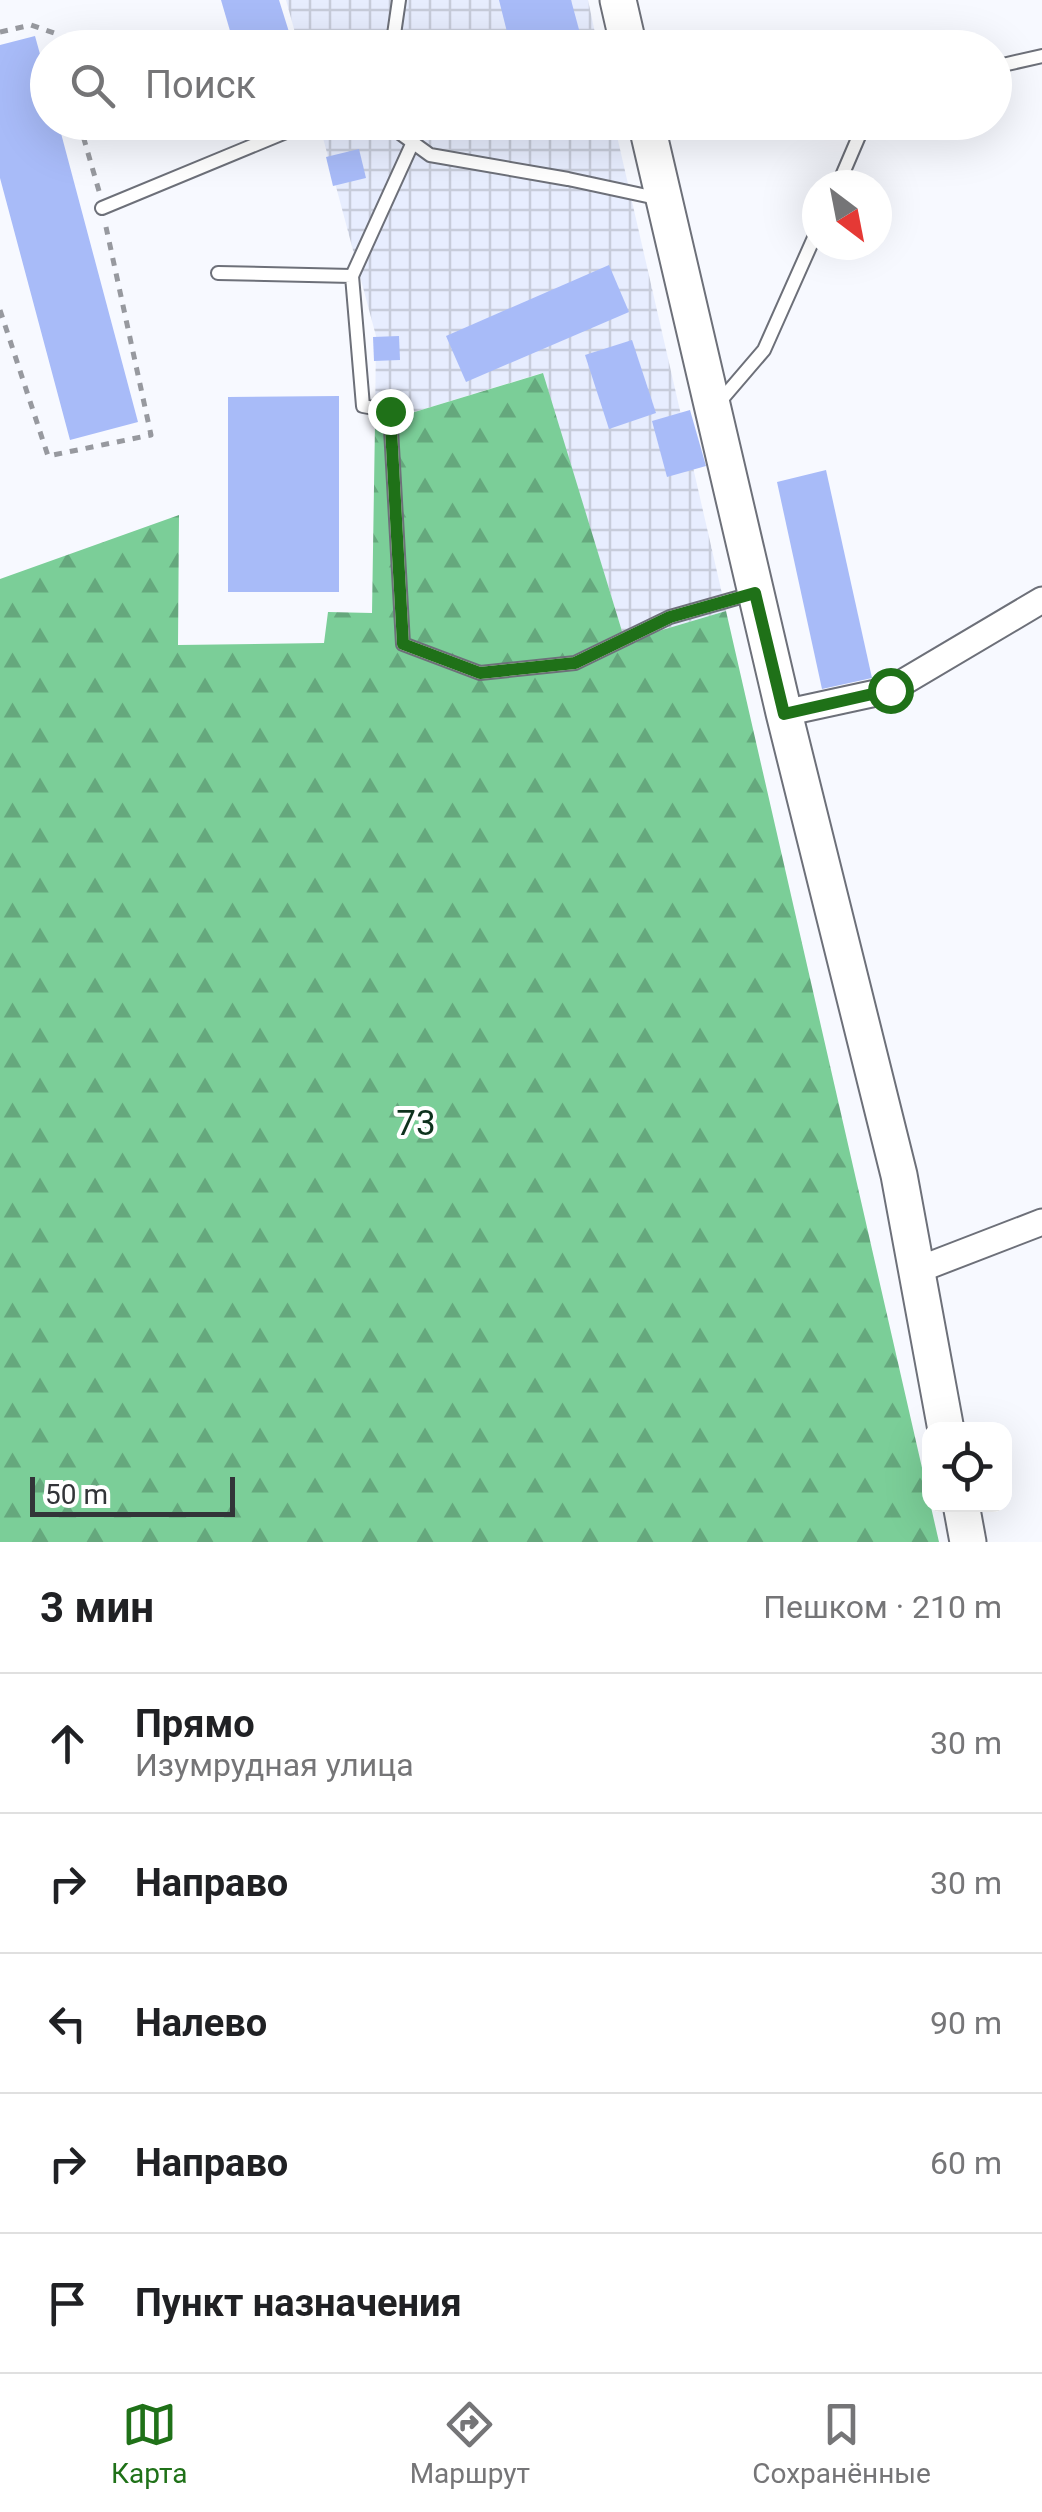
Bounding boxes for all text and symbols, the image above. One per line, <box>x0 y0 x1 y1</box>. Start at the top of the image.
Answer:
search box <box>30 30 1012 140</box>
icon: search <box>65 58 120 113</box>
text: Поиск <box>145 63 256 107</box>
north arrow <box>802 170 892 260</box>
route end <box>368 389 414 435</box>
route start <box>868 668 914 714</box>
park label: 73 <box>396 1103 436 1144</box>
map controls <box>922 1422 1012 1512</box>
button: locate <box>922 1422 1012 1512</box>
scale bar <box>30 1472 235 1516</box>
text: 50 m <box>45 1478 108 1511</box>
text: 3 мин <box>40 1583 154 1632</box>
text: Пешком · 210 m <box>763 1588 1002 1626</box>
text: Прямо <box>135 1702 255 1746</box>
icon: ahead <box>40 1716 95 1771</box>
text: 30 m <box>930 1724 1002 1762</box>
text: Изумрудная улица <box>135 1746 414 1784</box>
icon: right <box>40 1856 95 1911</box>
text: Направо <box>135 1861 288 1905</box>
text: 30 m <box>930 1864 1002 1902</box>
icon: left <box>40 1996 95 2051</box>
text: Налево <box>135 2001 267 2045</box>
text: 90 m <box>930 2004 1002 2042</box>
icon: right <box>40 2136 95 2191</box>
text: Направо <box>135 2141 288 2185</box>
text: 60 m <box>930 2144 1002 2182</box>
icon: arrive <box>40 2276 95 2331</box>
text: Пункт назначения <box>135 2281 462 2325</box>
tab: Карта <box>111 2397 187 2490</box>
tab: Маршрут <box>410 2397 530 2490</box>
tab: Сохранённые <box>752 2397 931 2490</box>

